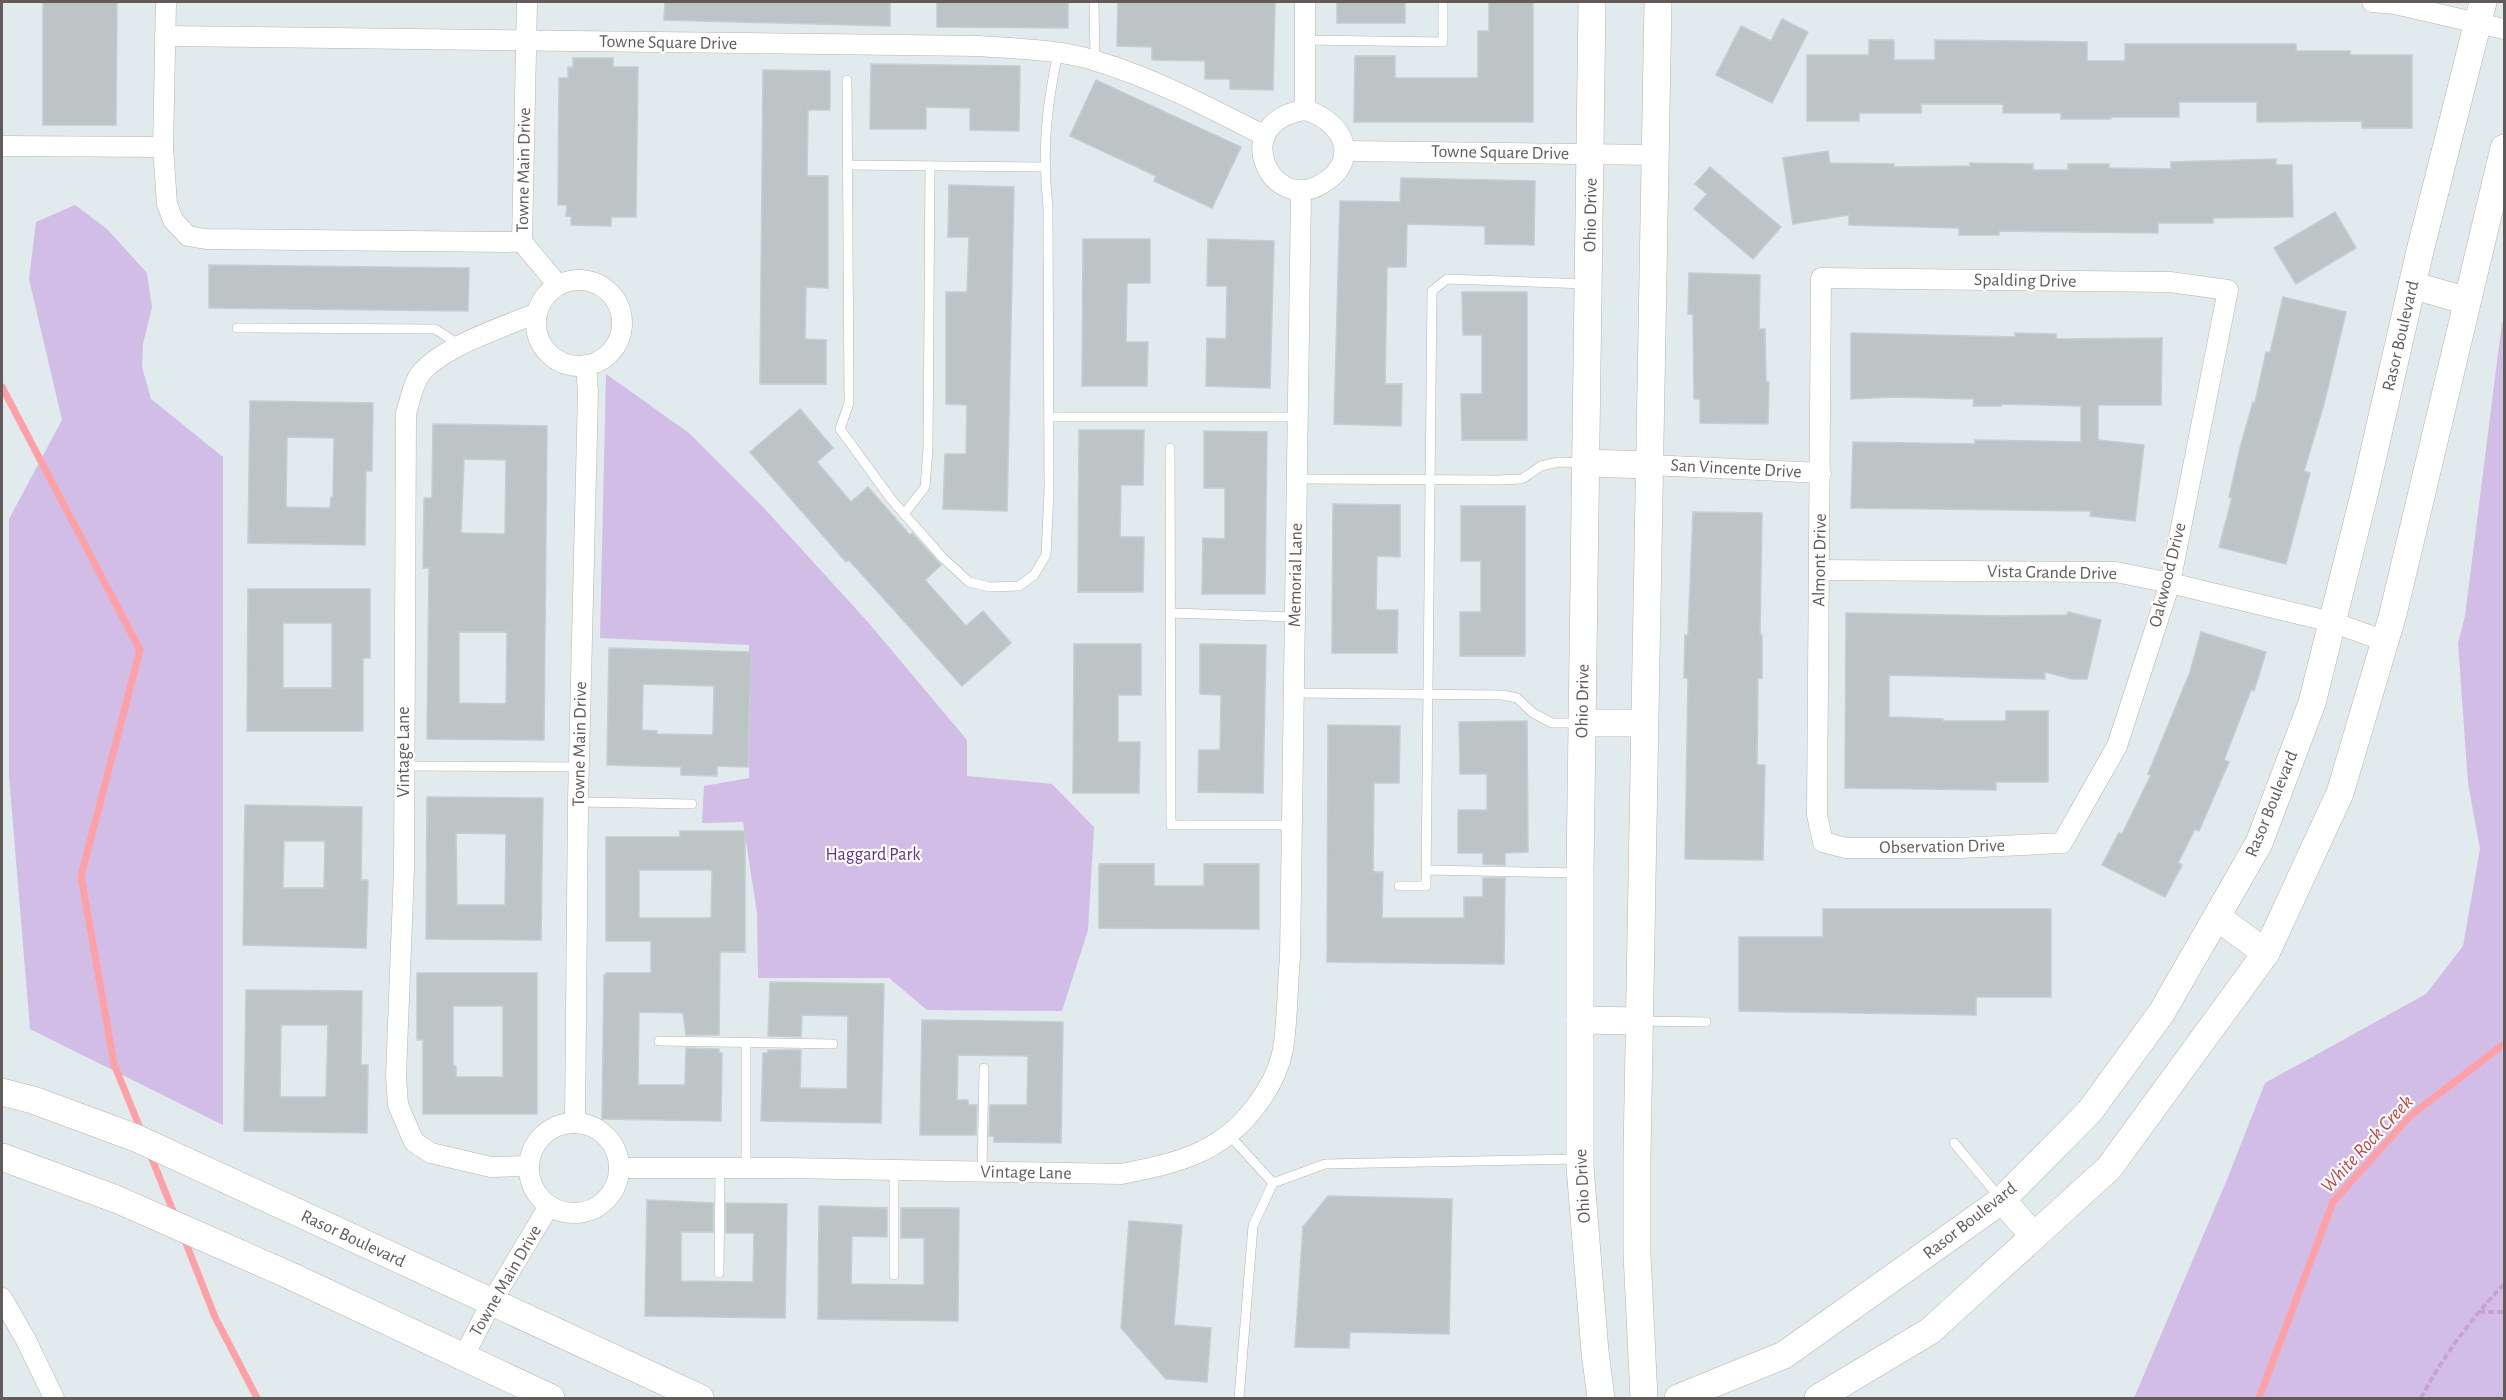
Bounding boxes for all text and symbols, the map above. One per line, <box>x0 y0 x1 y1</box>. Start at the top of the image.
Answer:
street label: Towne Square Drive <box>599 33 737 53</box>
street label: Towne Main Drive <box>514 107 534 233</box>
street label: Towne Square Drive <box>1431 143 1569 163</box>
street label: Ohio Drive <box>1581 178 1601 252</box>
street label: Spalding Drive <box>1974 271 2076 291</box>
street label: Rasor Boulevard <box>2380 279 2422 393</box>
street label: San Vincente Drive <box>1670 457 1802 481</box>
street label: Almont Drive <box>1810 513 1830 607</box>
street label: Oakwood Drive <box>2146 521 2190 629</box>
street label: Memorial Lane <box>1286 523 1306 627</box>
street label: Vista Grande Drive <box>1987 563 2117 583</box>
street label: Ohio Drive <box>1573 664 1593 738</box>
street label: Towne Main Drive <box>570 681 590 807</box>
street label: Vintage Lane <box>395 706 413 798</box>
street label: Rasor Boulevard <box>2243 748 2301 860</box>
street label: Observation Drive <box>1879 837 2005 857</box>
park label: Haggard Park <box>826 846 921 864</box>
water label: White Rock Creek <box>2317 1092 2417 1196</box>
street label: Ohio Drive <box>1572 1148 1594 1224</box>
street label: Vintage Lane <box>980 1163 1072 1183</box>
street label: Rasor Boulevard <box>1920 1179 2020 1263</box>
street label: Rasor Boulevard <box>298 1207 408 1271</box>
street label: Towne Main Drive <box>467 1222 545 1340</box>

